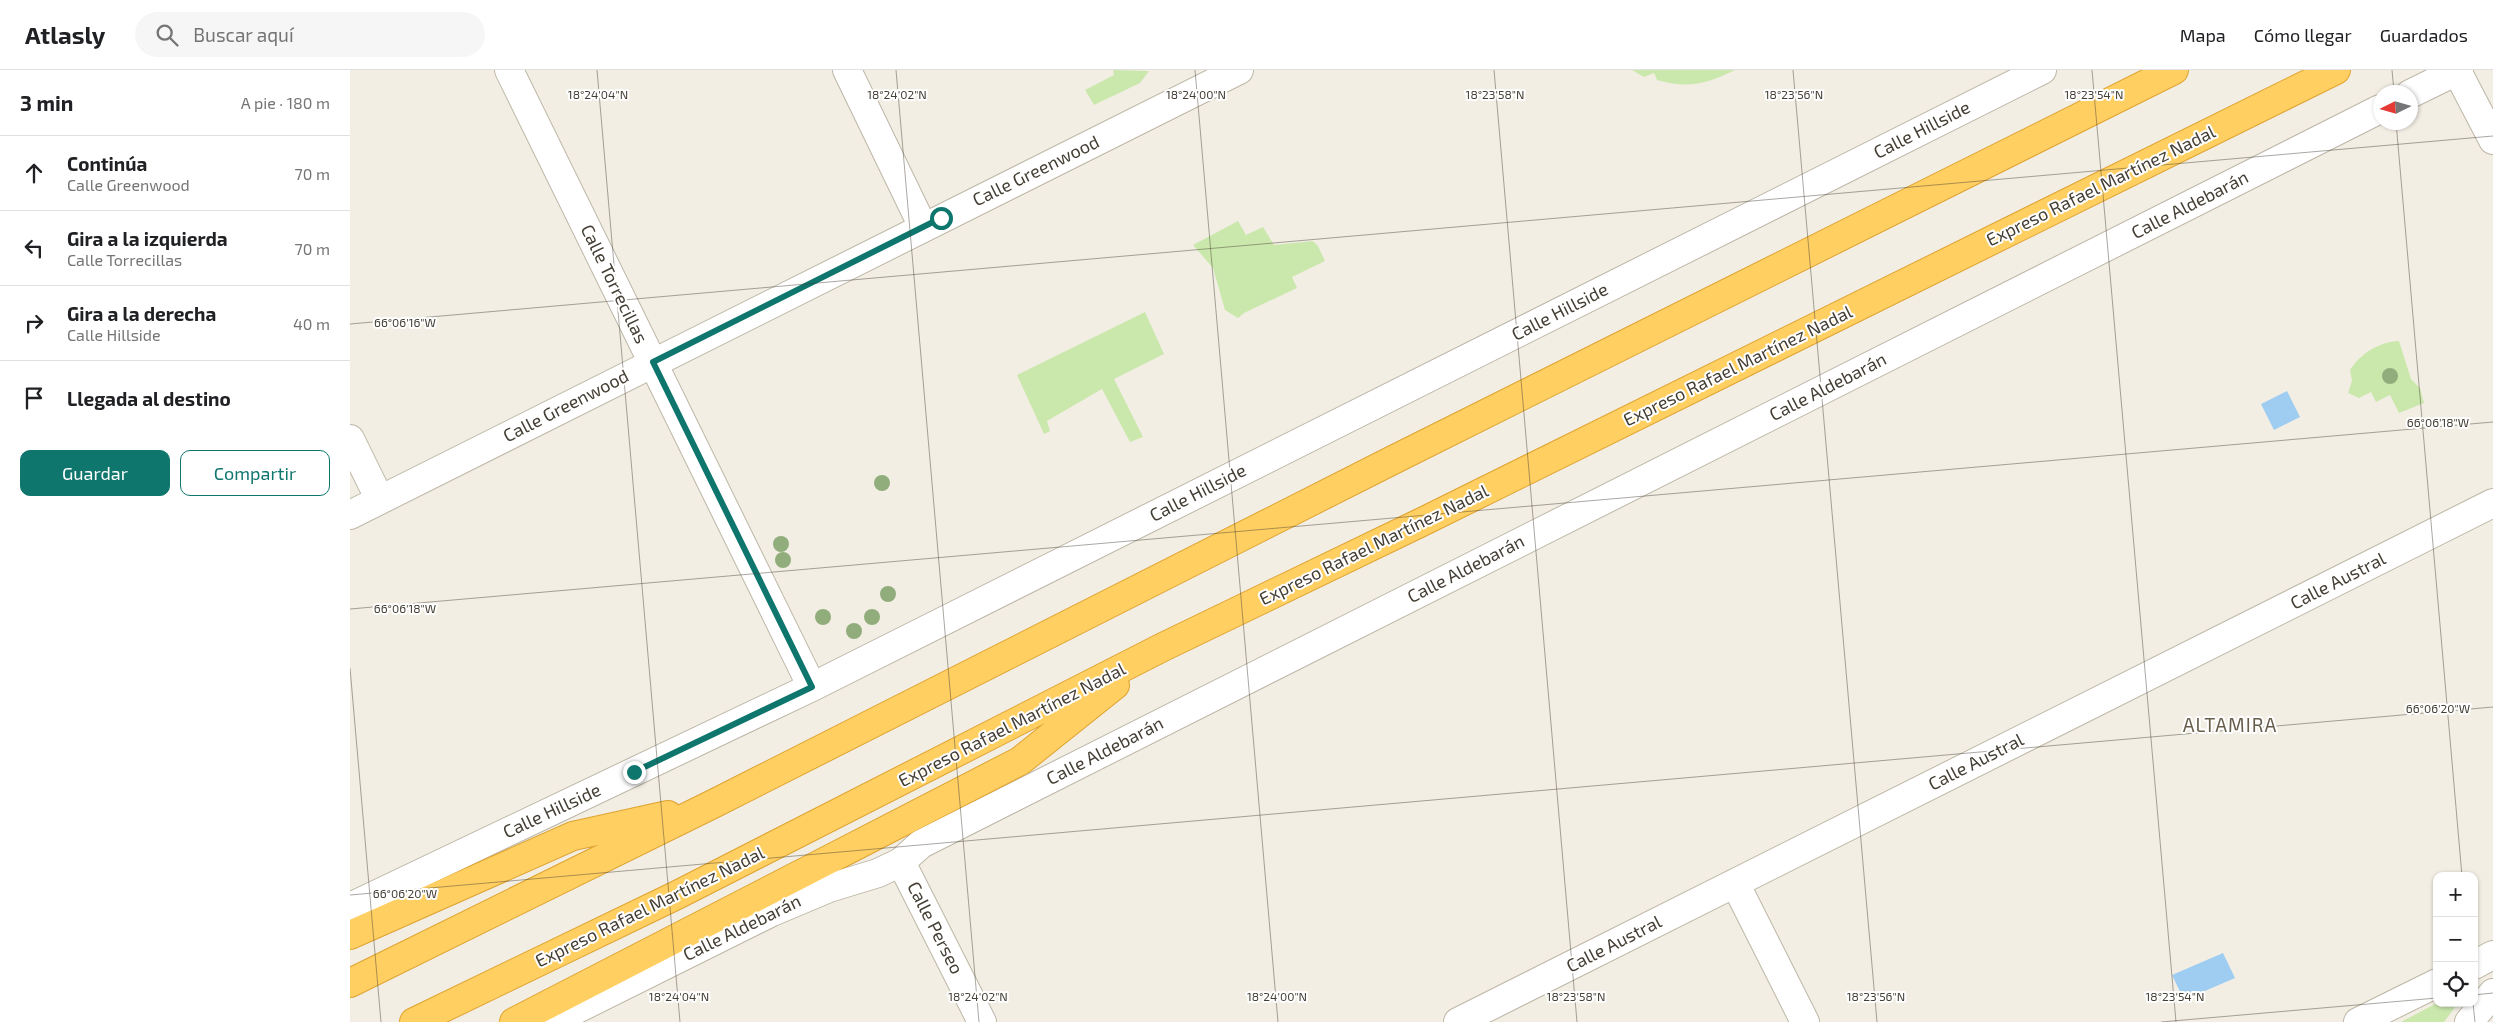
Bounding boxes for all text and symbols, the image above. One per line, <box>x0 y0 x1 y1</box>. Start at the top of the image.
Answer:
search box <box>135 12 485 57</box>
text: Atlasly <box>25 20 105 49</box>
icon: search <box>153 21 181 49</box>
text: Buscar aquí <box>193 23 294 46</box>
text: Mapa <box>2180 24 2226 46</box>
text: Cómo llegar <box>2254 24 2352 46</box>
text: Guardados <box>2380 24 2468 46</box>
north arrow <box>2373 85 2418 130</box>
text: 18°24'04"N <box>568 87 628 101</box>
text: 18°24'02"N <box>867 87 927 101</box>
text: 18°24'00"N <box>1166 87 1226 101</box>
text: 18°23'58"N <box>1466 87 1524 101</box>
text: 18°23'56"N <box>1765 87 1823 101</box>
text: 18°23'54"N <box>2065 87 2123 101</box>
text: 3 min <box>20 90 73 115</box>
text: A pie · 180 m <box>241 93 330 112</box>
street label: Calle Hillside <box>1870 95 1973 163</box>
street label: Expreso Rafael Martínez Nadal <box>1982 120 2219 250</box>
street label: Calle Greenwood <box>969 130 1102 210</box>
text: Continúa <box>67 152 147 175</box>
icon: ahead <box>20 159 48 187</box>
text: 70 m <box>295 164 330 183</box>
street label: Calle Aldebarán <box>2127 165 2252 243</box>
text: Calle Greenwood <box>67 175 190 194</box>
route start <box>930 207 953 230</box>
street label: Calle Torrecillas <box>577 220 653 347</box>
text: Gira a la izquierda <box>67 227 228 250</box>
icon: left <box>20 234 48 262</box>
text: 70 m <box>295 239 330 258</box>
text: Calle Torrecillas <box>67 250 182 269</box>
street label: Calle Hillside <box>1508 277 1611 345</box>
street label: Expreso Rafael Martínez Nadal <box>1619 300 1856 430</box>
text: Gira a la derecha <box>67 302 216 325</box>
icon: right <box>20 309 48 337</box>
text: 40 m <box>293 314 330 333</box>
text: 66°06'16"W <box>374 315 436 329</box>
text: Calle Hillside <box>67 325 161 344</box>
street label: Calle Aldebarán <box>1765 347 1890 425</box>
street label: Calle Greenwood <box>499 364 632 446</box>
icon: arrive <box>20 384 48 412</box>
text: Llegada al destino <box>67 387 231 410</box>
text: 66°06'18"W <box>2407 415 2469 429</box>
button: Guardar <box>20 450 170 496</box>
button: Compartir <box>180 450 330 496</box>
street label: Calle Hillside <box>1146 458 1249 526</box>
street label: Expreso Rafael Martínez Nadal <box>1255 479 1492 609</box>
street label: Calle Aldebarán <box>1403 529 1528 607</box>
street label: Calle Austral <box>2286 546 2389 614</box>
text: 66°06'18"W <box>374 601 436 615</box>
street label: Expreso Rafael Martínez Nadal <box>894 657 1129 791</box>
text: 66°06'20"W <box>2406 701 2470 715</box>
street label: Calle Aldebarán <box>1042 711 1167 789</box>
district label: ALTAMIRA <box>2183 713 2277 736</box>
street label: Calle Austral <box>1924 727 2027 795</box>
route end <box>623 761 646 784</box>
street label: Calle Hillside <box>499 778 604 842</box>
street label: Expreso Rafael Martínez Nadal <box>531 841 768 971</box>
map controls <box>2433 872 2478 1007</box>
button: + <box>2433 872 2478 917</box>
street label: Calle Perseo <box>903 878 969 978</box>
text: 66°06'20"W <box>373 886 437 900</box>
street label: Calle Aldebarán <box>679 889 804 965</box>
street label: Calle Austral <box>1562 909 1665 977</box>
button: − <box>2433 917 2478 962</box>
button: locate <box>2433 962 2478 1007</box>
text: 18°24'04"N <box>649 989 709 1003</box>
text: 18°24'02"N <box>948 989 1008 1003</box>
text: 18°24'00"N <box>1247 989 1307 1003</box>
text: 18°23'58"N <box>1547 989 1605 1003</box>
text: 18°23'56"N <box>1847 989 1905 1003</box>
text: 18°23'54"N <box>2146 989 2204 1003</box>

